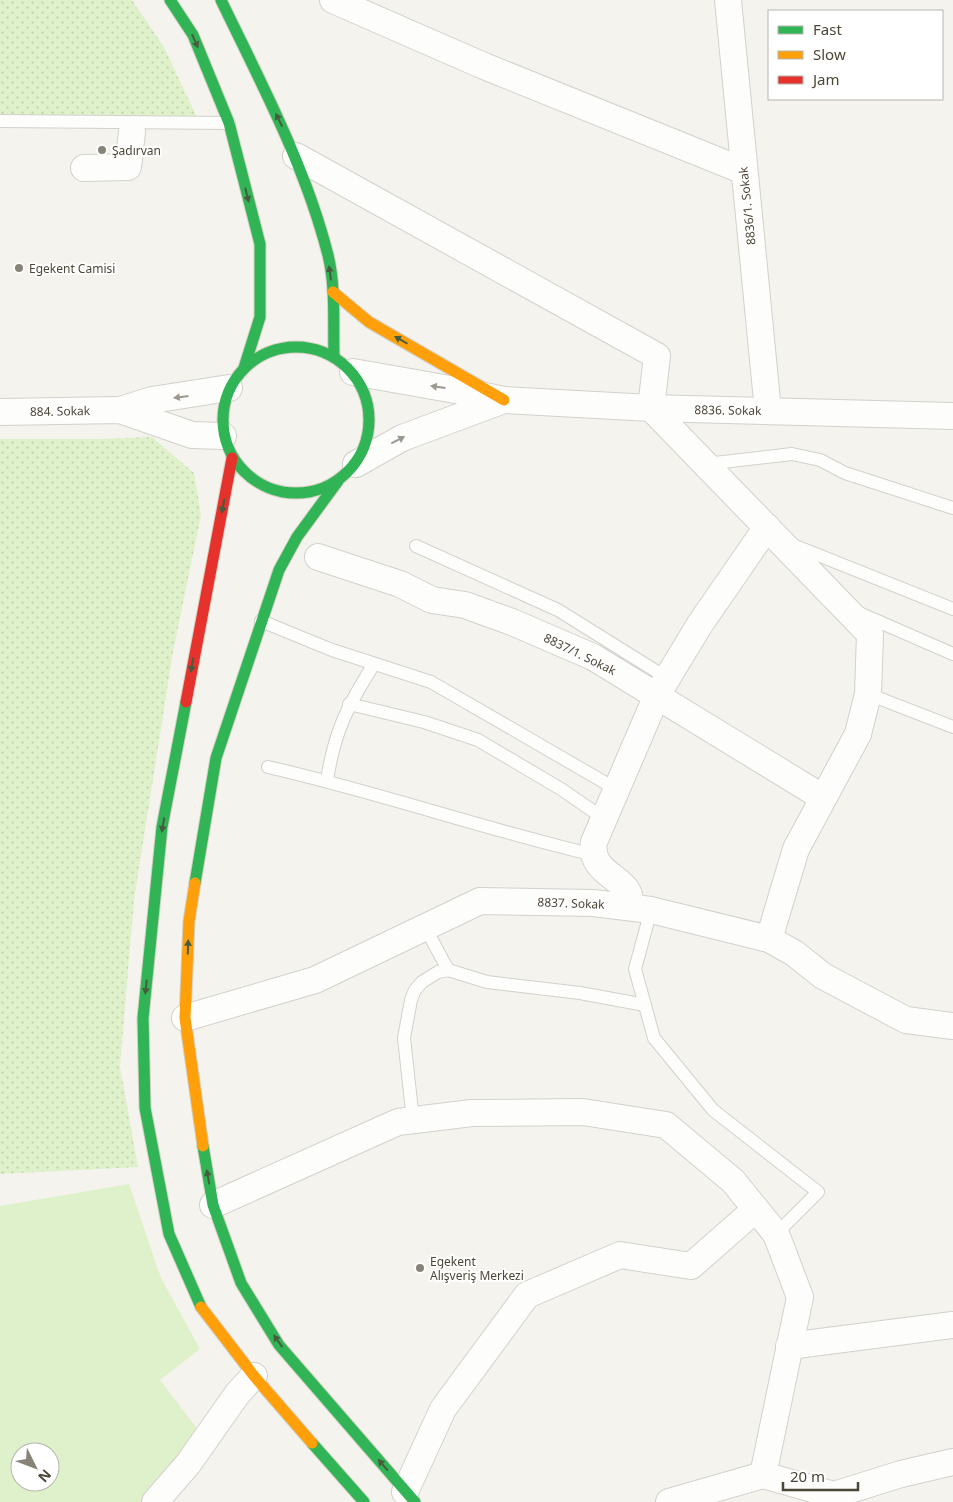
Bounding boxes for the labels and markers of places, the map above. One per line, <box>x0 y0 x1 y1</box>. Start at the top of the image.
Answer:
place label: Şadırvan <box>112 142 161 159</box>
marker: Şadırvan <box>96 144 108 156</box>
place label: Egekent Camisi <box>29 260 115 277</box>
marker: Egekent Camisi <box>13 262 25 274</box>
place label: Egekent Alışveriş Merkezi <box>430 1253 524 1284</box>
marker: Egekent Alışveriş Merkezi <box>414 1262 426 1274</box>

